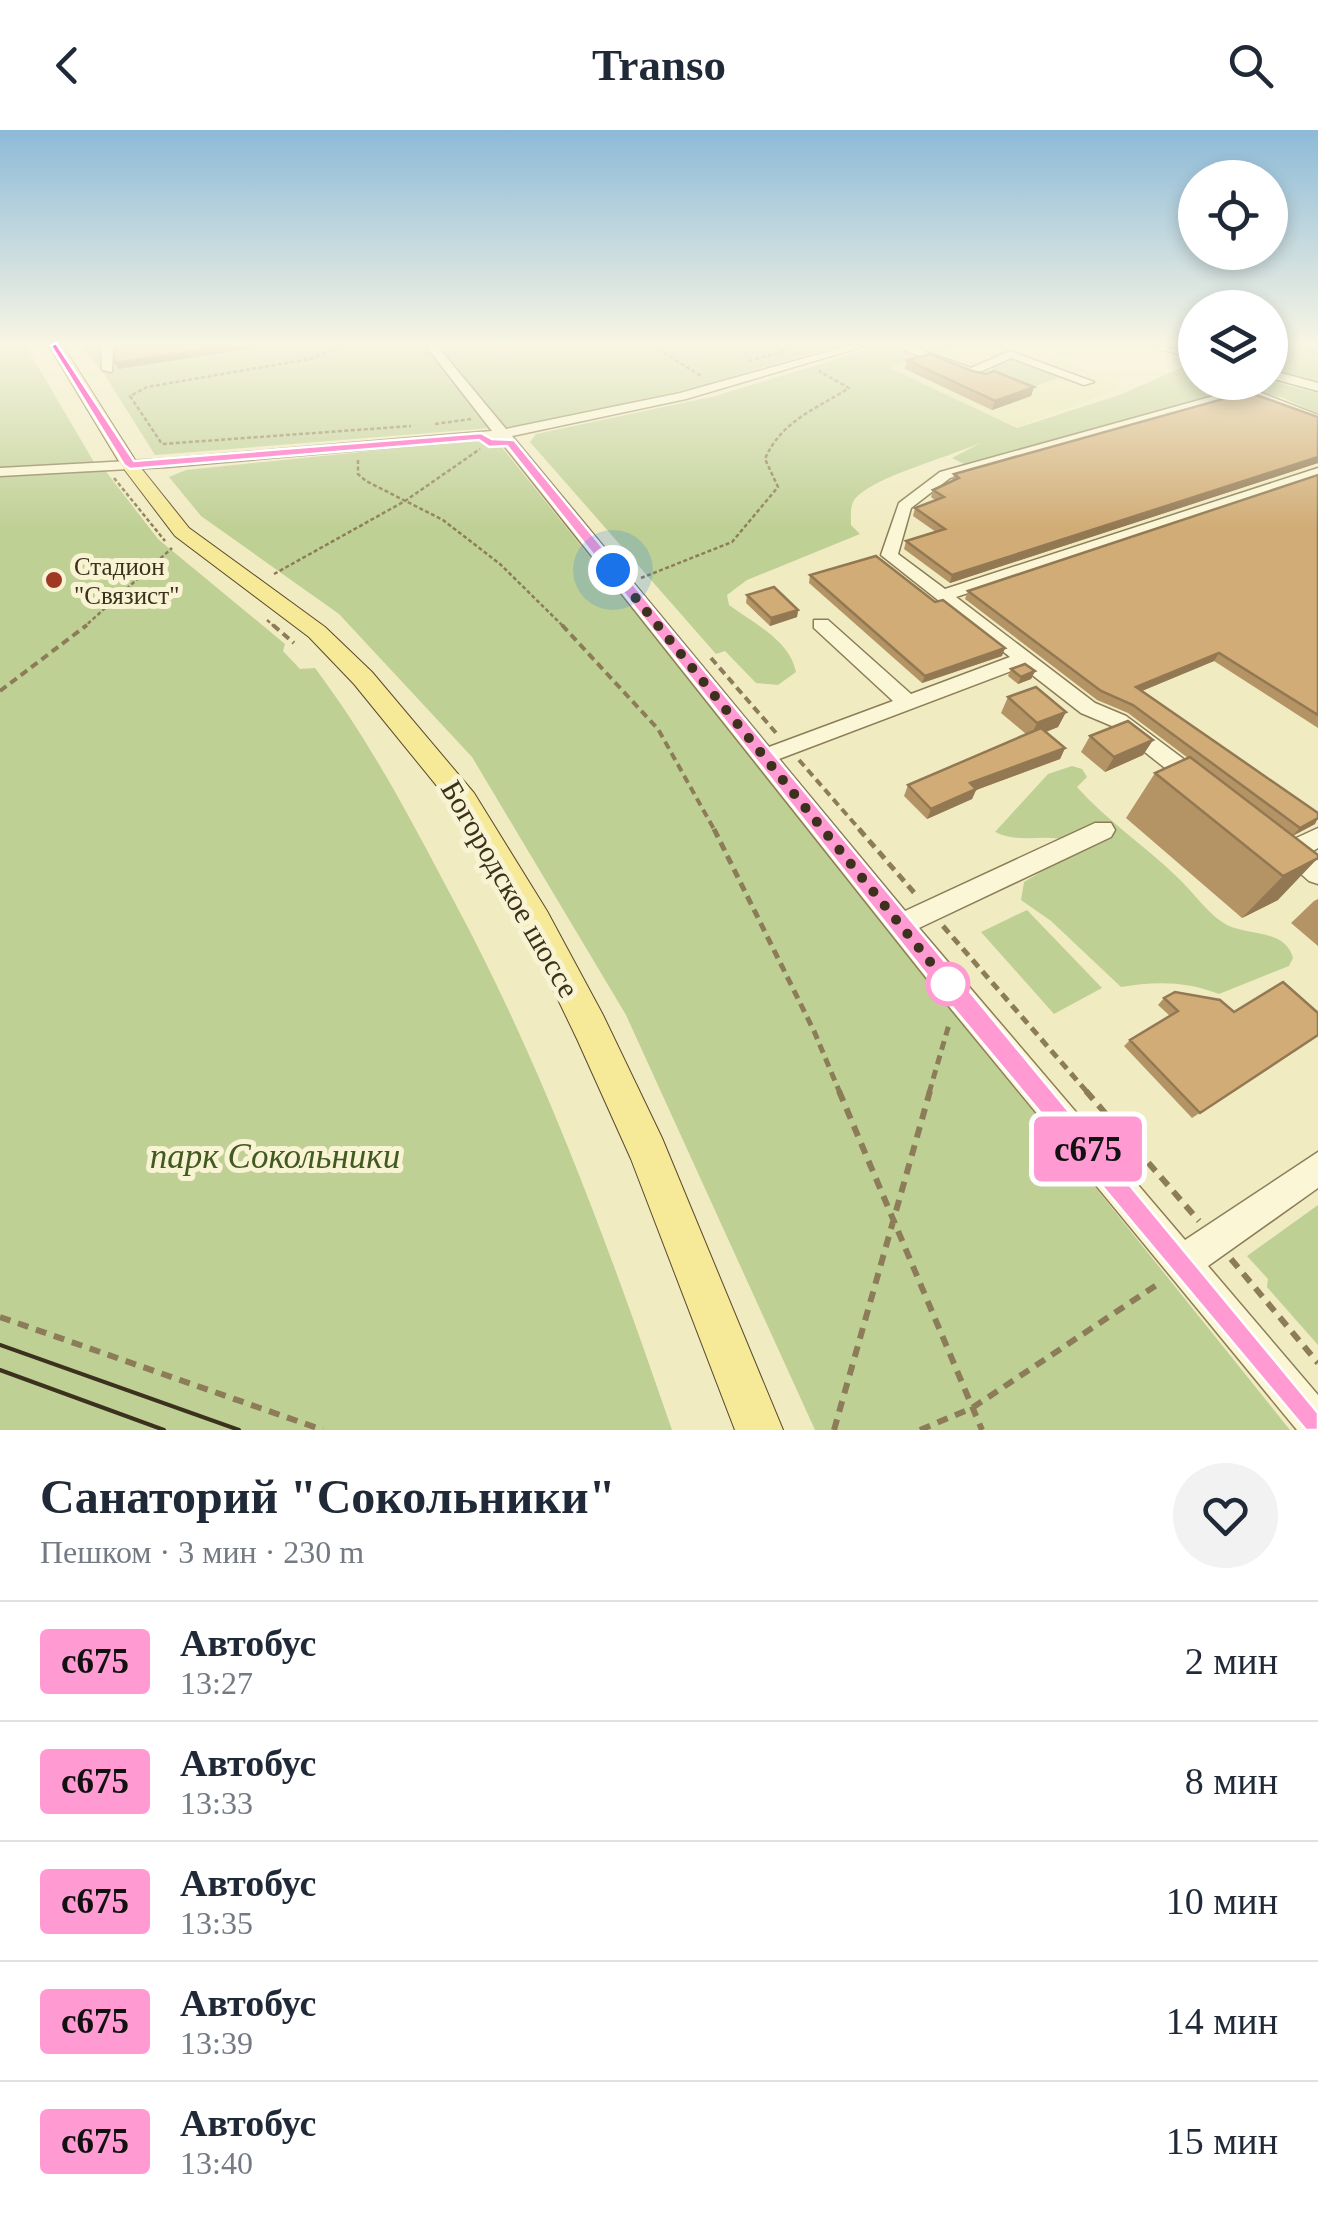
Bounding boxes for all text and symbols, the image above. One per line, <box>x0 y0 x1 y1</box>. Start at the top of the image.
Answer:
icon: back <box>40 38 95 93</box>
icon: search <box>1223 38 1278 93</box>
text: Transo <box>592 40 726 90</box>
map controls <box>1178 160 1288 400</box>
button: locate <box>1178 160 1288 270</box>
button: layers <box>1178 290 1288 400</box>
your location <box>588 545 638 595</box>
place label: Стадион "Связист" <box>74 553 179 609</box>
marker: Стадион "Связист" <box>43 569 65 591</box>
street label: Богородское шоссе <box>435 774 586 1003</box>
unlabelled marker <box>927 963 969 1005</box>
line badge: с675 <box>1018 1116 1158 1182</box>
text: с675 <box>1054 1130 1122 1169</box>
park label: парк Сокольники <box>150 1137 400 1176</box>
button: heart <box>1173 1463 1278 1568</box>
text: Санаторий "Сокольники" <box>40 1470 615 1523</box>
text: Пешком · 3 мин · 230 m <box>40 1534 364 1570</box>
text: Автобус <box>180 1622 316 1664</box>
text: 2 мин <box>1185 1640 1278 1682</box>
text: с675 <box>61 1642 129 1681</box>
text: 13:27 <box>180 1665 253 1701</box>
text: Автобус <box>180 1742 316 1784</box>
text: 8 мин <box>1185 1760 1278 1802</box>
text: с675 <box>61 1762 129 1801</box>
text: 13:33 <box>180 1785 253 1821</box>
text: Автобус <box>180 1862 316 1904</box>
text: 10 мин <box>1166 1880 1278 1922</box>
text: с675 <box>61 1882 129 1921</box>
text: 13:35 <box>180 1905 253 1941</box>
text: Автобус <box>180 1982 316 2024</box>
text: 14 мин <box>1166 2000 1278 2042</box>
text: с675 <box>61 2002 129 2041</box>
text: 13:39 <box>180 2025 253 2061</box>
text: Автобус <box>180 2102 316 2144</box>
text: 15 мин <box>1166 2120 1278 2162</box>
text: с675 <box>61 2122 129 2161</box>
text: 13:40 <box>180 2145 253 2181</box>

